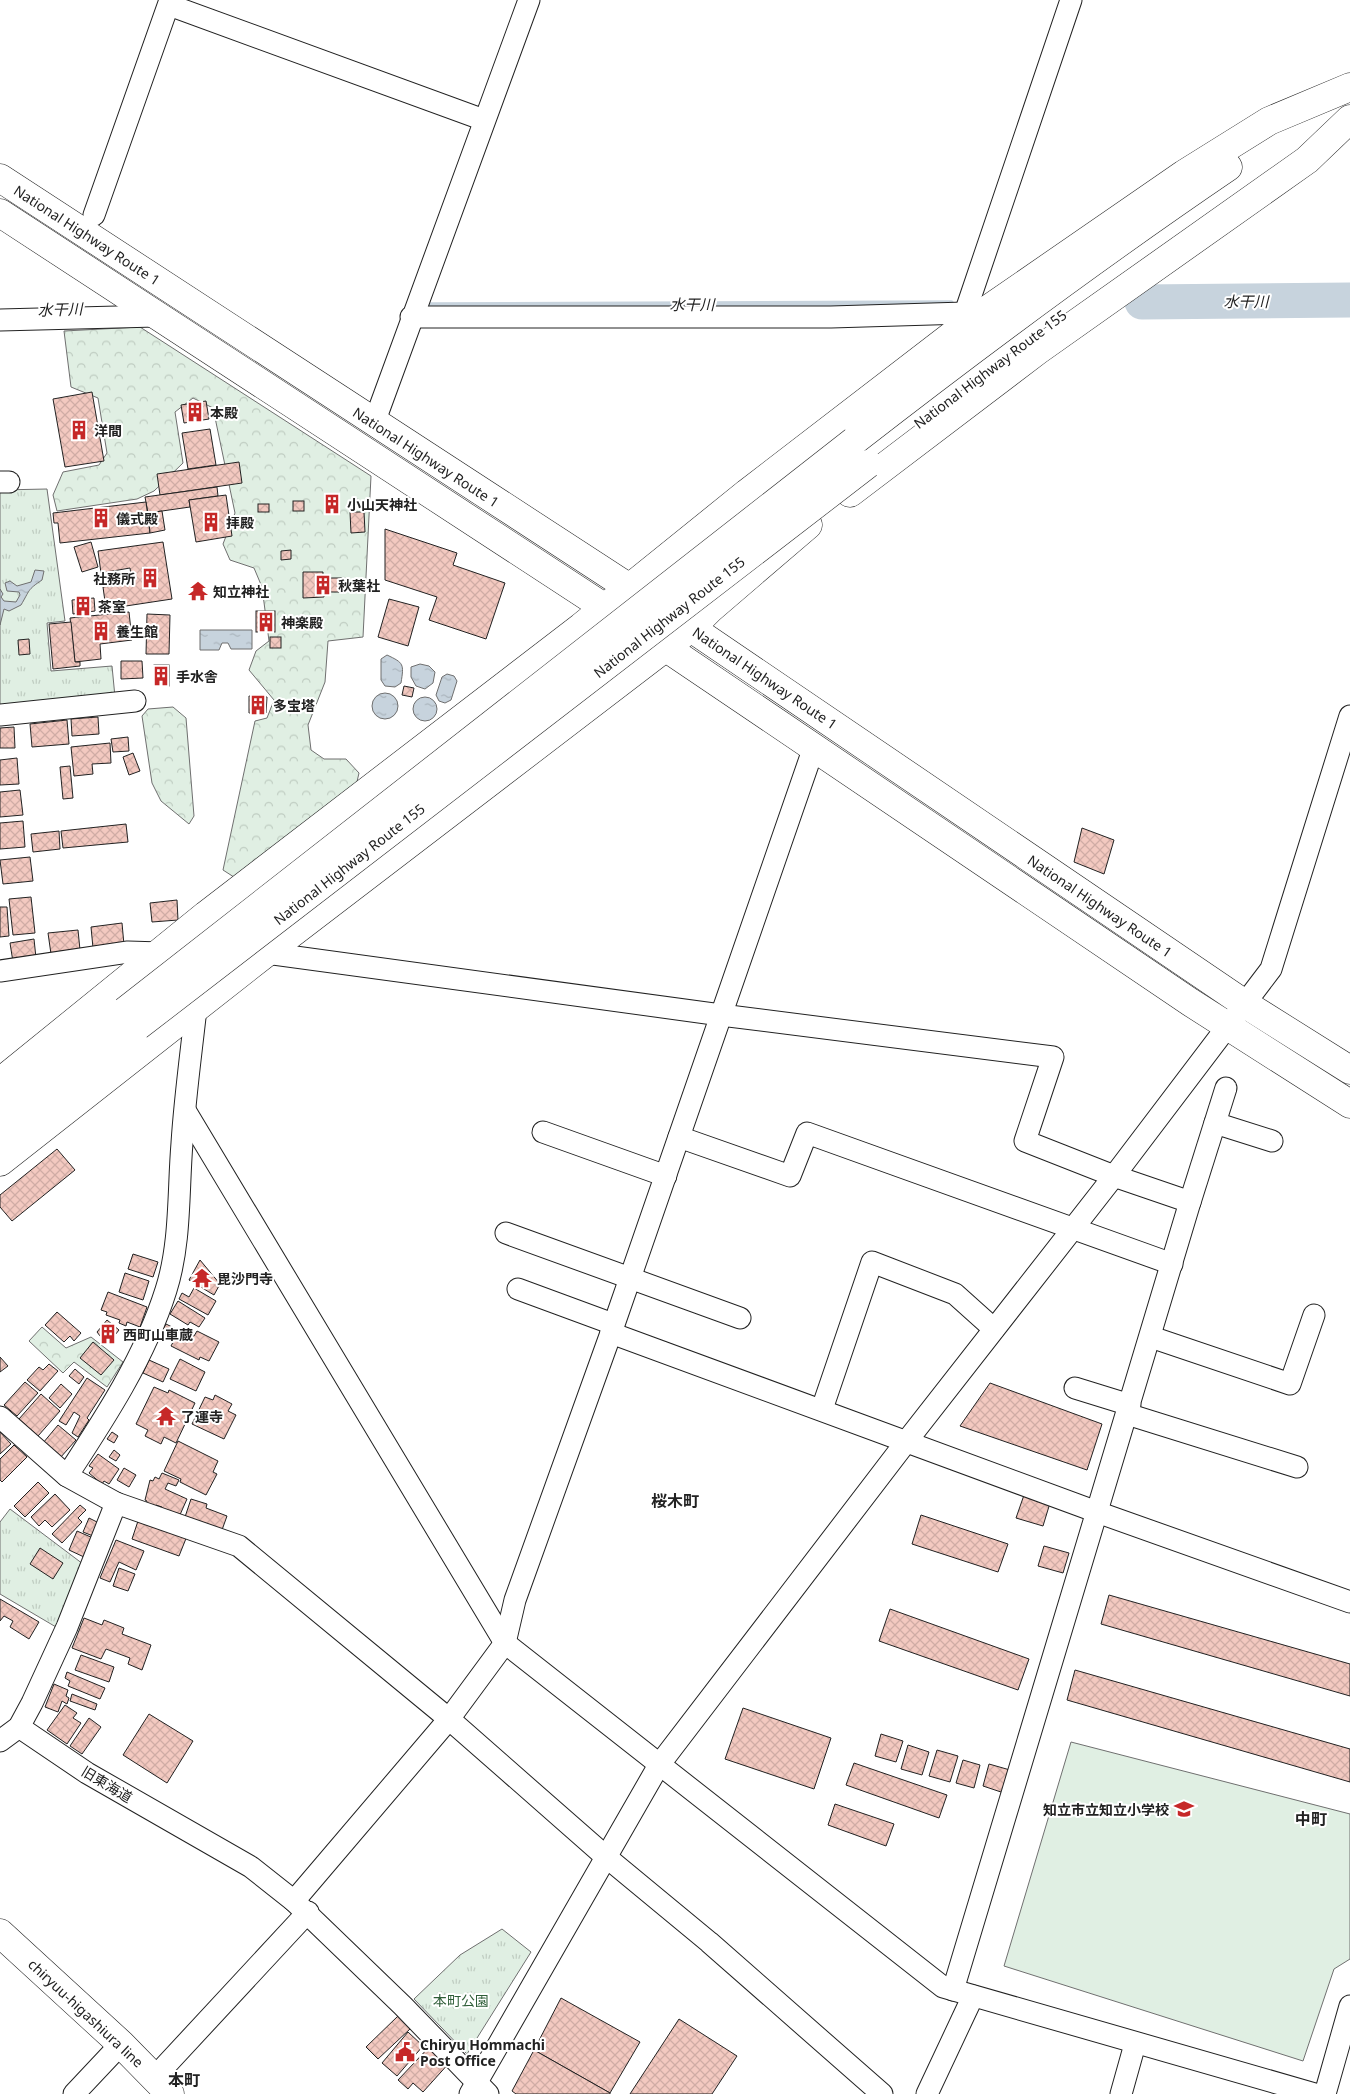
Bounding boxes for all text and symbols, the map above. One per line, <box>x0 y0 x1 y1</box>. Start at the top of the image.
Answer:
street label: National Highway Route 1 <box>10 181 164 289</box>
water label: 水干川 <box>1223 291 1270 311</box>
water label: 水干川 <box>669 294 716 314</box>
water label: 水干川 <box>37 298 85 320</box>
street label: National Highway Route 155 <box>910 305 1070 433</box>
building icon: 本殿 <box>184 401 206 423</box>
place label: 本殿 <box>210 403 238 422</box>
street label: National Highway Route 1 <box>349 403 503 511</box>
building icon: 洋間 <box>68 419 90 441</box>
place label: 洋間 <box>94 421 122 440</box>
building icon: 小山天神社 <box>321 493 343 515</box>
place label: 小山天神社 <box>347 495 417 514</box>
building icon: 儀式殿 <box>90 507 112 529</box>
place label: 儀式殿 <box>116 509 158 528</box>
building icon: 拝殿 <box>200 511 222 533</box>
place label: 拝殿 <box>226 513 254 532</box>
street label: National Highway Route 155 <box>590 552 748 682</box>
building icon: 社務所 <box>139 567 161 589</box>
place label: 社務所 <box>93 569 135 588</box>
building icon: 秋葉社 <box>312 574 334 596</box>
place label: 秋葉社 <box>338 576 380 595</box>
temple icon: 知立神社 <box>187 580 209 602</box>
place label: 知立神社 <box>213 582 269 601</box>
building icon: 茶室 <box>72 595 94 617</box>
place label: 茶室 <box>98 597 126 616</box>
building icon: 神楽殿 <box>255 611 277 633</box>
place label: 神楽殿 <box>281 613 323 632</box>
building icon: 養生館 <box>90 620 112 642</box>
place label: 養生館 <box>116 622 158 641</box>
street label: National Highway Route 1 <box>689 622 841 734</box>
building icon: 手水舎 <box>150 665 172 687</box>
place label: 手水舎 <box>176 667 218 686</box>
building icon: 多宝塔 <box>247 694 269 716</box>
place label: 多宝塔 <box>273 696 315 715</box>
street label: National Highway Route 155 <box>270 799 428 929</box>
street label: National Highway Route 1 <box>1024 850 1176 962</box>
temple icon: 毘沙門寺 <box>191 1267 213 1289</box>
place label: 毘沙門寺 <box>217 1269 273 1288</box>
building icon: 西町山車蔵 <box>97 1323 119 1345</box>
place label: 西町山車蔵 <box>123 1325 193 1344</box>
temple icon: 了運寺 <box>155 1405 177 1427</box>
place label: 了運寺 <box>181 1407 223 1426</box>
district label: 桜木町 <box>651 1490 699 1512</box>
street label: 旧東海道 <box>78 1761 136 1807</box>
school or university icon: 知立市立知立小学校 <box>1173 1798 1195 1820</box>
place label: 知立市立知立小学校 <box>1043 1800 1169 1819</box>
district label: 中町 <box>1295 1808 1327 1830</box>
street label: chiryuu-higashiura line <box>24 1955 148 2071</box>
park label: 本町公園 <box>433 1991 489 2010</box>
place label: Chiryu Hommachi Post Office <box>420 2035 545 2070</box>
public building icon: Chiryu Hommachi Post Office <box>394 2041 416 2063</box>
district label: 本町 <box>168 2069 200 2091</box>

